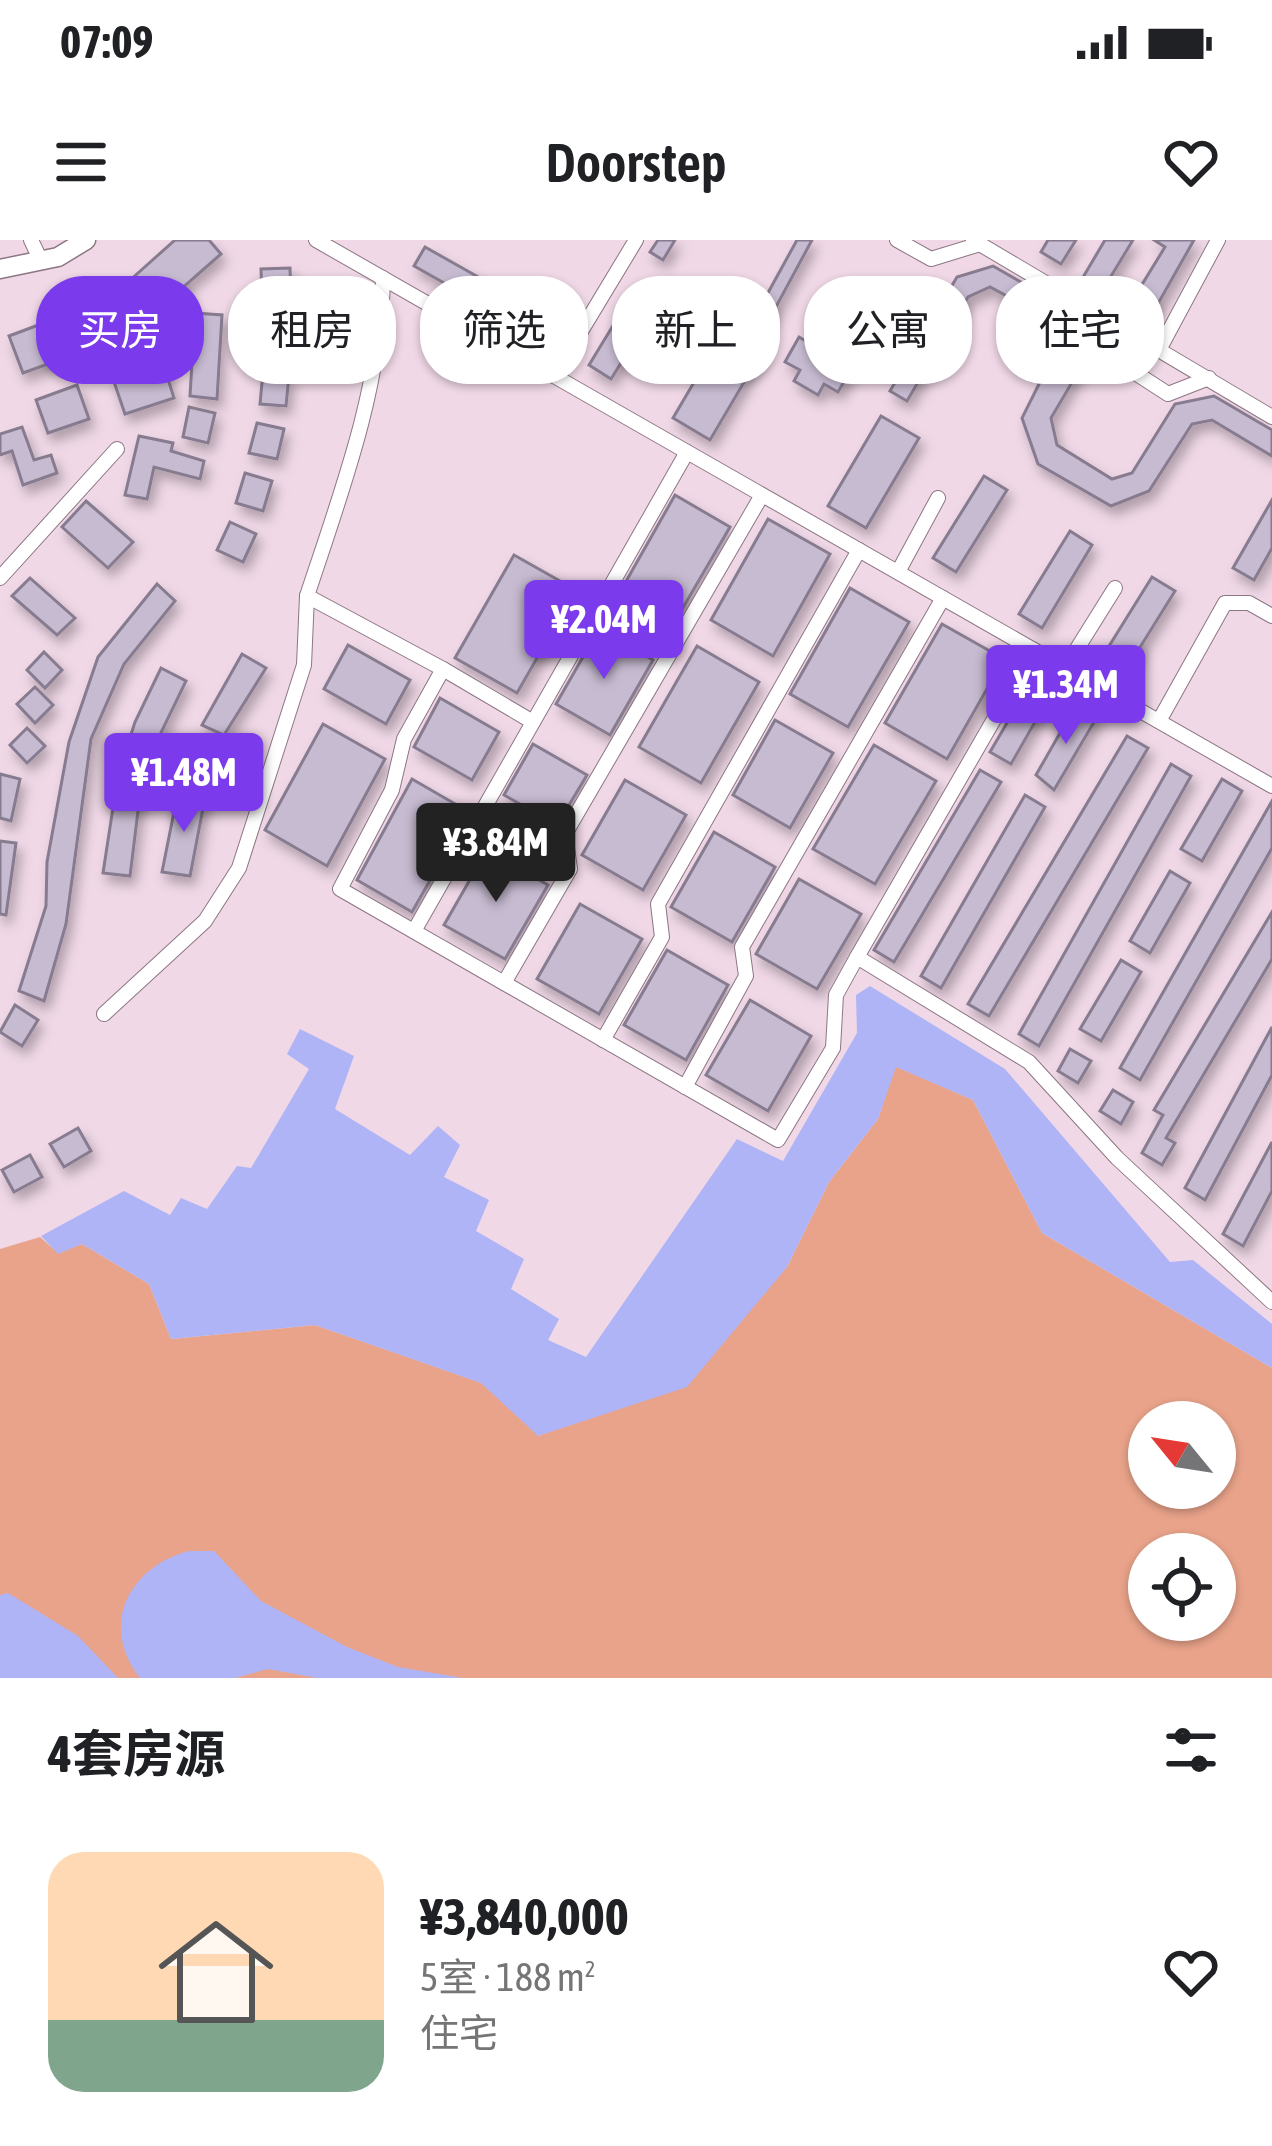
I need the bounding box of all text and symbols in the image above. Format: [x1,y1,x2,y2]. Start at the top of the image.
text: 07:09 [60,16,154,68]
icon: menu [48,129,114,195]
icon: heart [1158,129,1224,195]
text: Doorstep [545,132,727,193]
chip: 买房 [36,276,204,384]
chip: 租房 [228,276,396,384]
chip: 筛选 [420,276,588,384]
chip: 新上 [612,276,780,384]
chip: 公寓 [804,276,972,384]
chip: 住宅 [996,276,1164,384]
pin: ¥2.04M [506,580,702,682]
text: ¥2.04M [551,597,657,641]
pin: ¥1.34M [968,645,1164,747]
text: ¥1.34M [1013,662,1119,706]
pin: ¥1.48M [86,733,282,835]
text: ¥1.48M [131,750,237,794]
pin: ¥3.84M [398,803,594,905]
text: ¥3.84M [443,820,549,864]
north arrow [1128,1401,1236,1509]
map controls [1128,1401,1236,1641]
button: locate [1128,1533,1236,1641]
icon: filters [1158,1717,1224,1783]
text: 4套房源 [48,1724,225,1783]
text: ¥3,840,000 [420,1887,629,1946]
icon: home [144,1900,288,2044]
icon: heart [1158,1939,1224,2005]
text: 5室 · 188 m² [420,1955,596,1999]
text: 住宅 [420,2011,498,2055]

